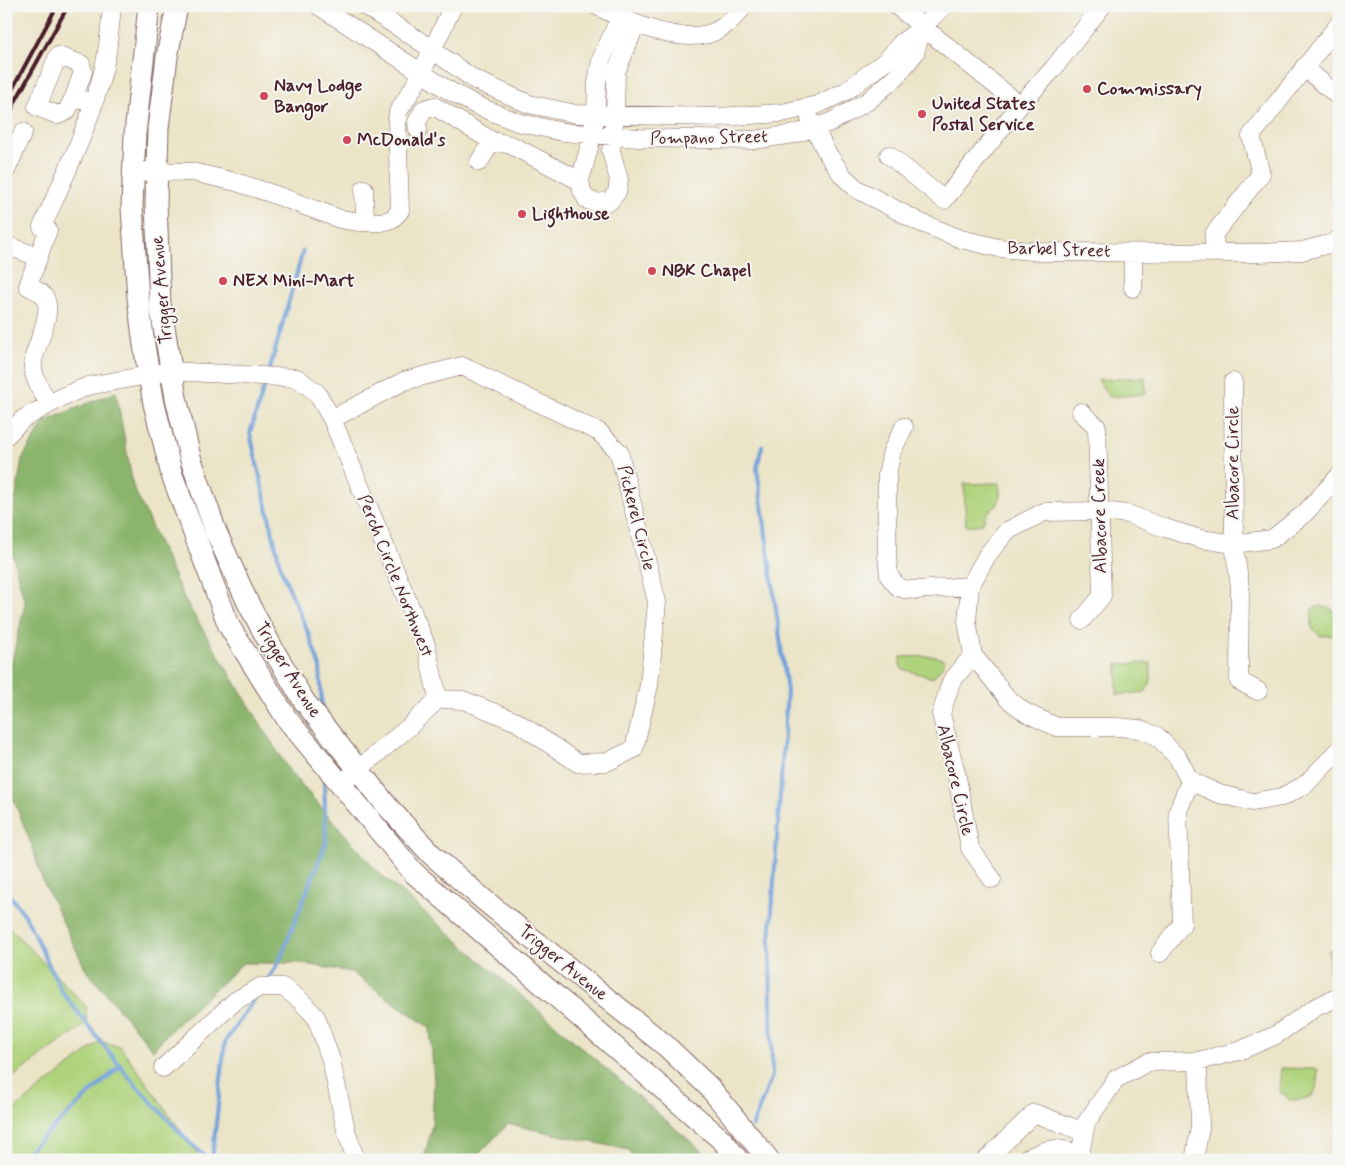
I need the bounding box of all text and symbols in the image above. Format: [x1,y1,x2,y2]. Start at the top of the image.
place label: Navy Lodge Bangor [274,74,362,121]
place label: Commissary [1097,77,1202,101]
marker: Commissary [1081,83,1093,95]
marker: Navy Lodge Bangor [258,90,270,102]
place label: United States Postal Service [932,92,1036,137]
marker: United States Postal Service [916,108,928,120]
street label: Pompano Street [650,125,768,151]
place label: McDonald's [357,128,445,152]
marker: McDonald's [341,134,353,146]
place label: Lighthouse [532,202,610,228]
marker: Lighthouse [516,208,528,220]
street label: Trigger Avenue [145,235,180,345]
street label: Barbel Street [1007,236,1111,264]
place label: NBK Chapel [662,259,751,283]
marker: NBK Chapel [646,265,658,277]
place label: NEX Mini-Mart [233,269,355,293]
marker: NEX Mini-Mart [217,275,229,287]
street label: Albacore Circle [1221,406,1245,520]
street label: Albacore Creek [1087,458,1113,574]
street label: Pickerel Circle [611,463,661,573]
street label: Perch Circle Northwest [351,491,439,661]
street label: Trigger Avenue [248,617,327,723]
street label: Albacore Circle [931,722,979,838]
street label: Trigger Avenue [512,919,613,1007]

